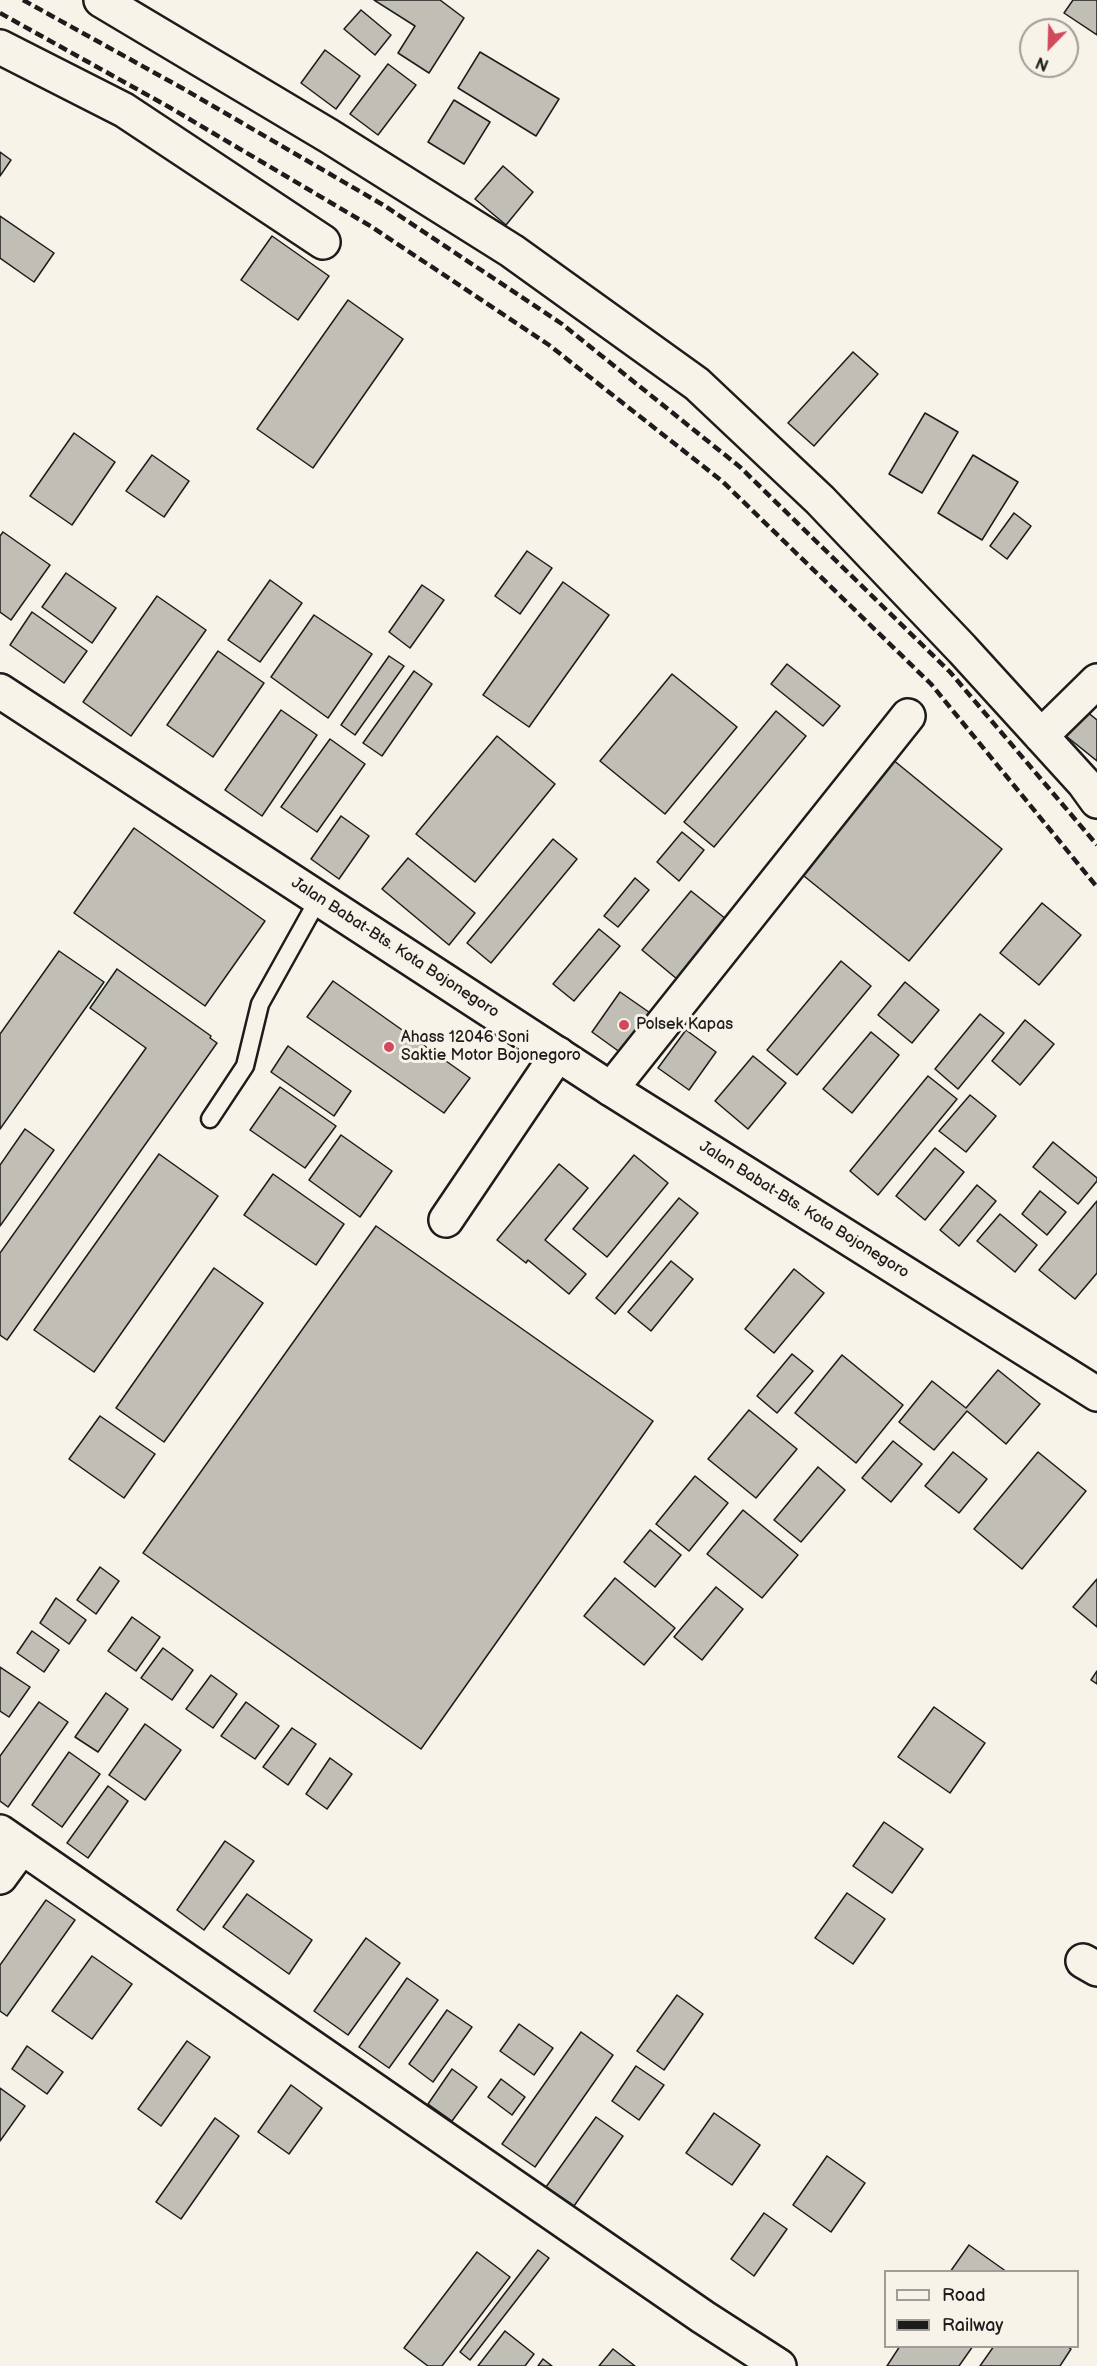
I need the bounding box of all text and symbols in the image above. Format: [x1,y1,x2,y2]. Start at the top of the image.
north arrow [1019,18,1079,78]
text: N [1033,52,1052,74]
street label: Jalan Babat-Bts. Kota Bojonegoro [288,874,502,1022]
place label: Polsek Kapas [636,1015,733,1035]
marker: Polsek Kapas [617,1018,631,1032]
place label: Ahass 12046 Soni Saktie Motor Bojonegoro [401,1028,581,1066]
marker: Ahass 12046 Soni Saktie Motor Bojonegoro [382,1040,396,1054]
street label: Jalan Babat-Bts. Kota Bojonegoro [696,1137,912,1283]
legend [884,2270,1079,2348]
text: Road [942,2285,986,2306]
text: Railway [942,2315,1004,2336]

